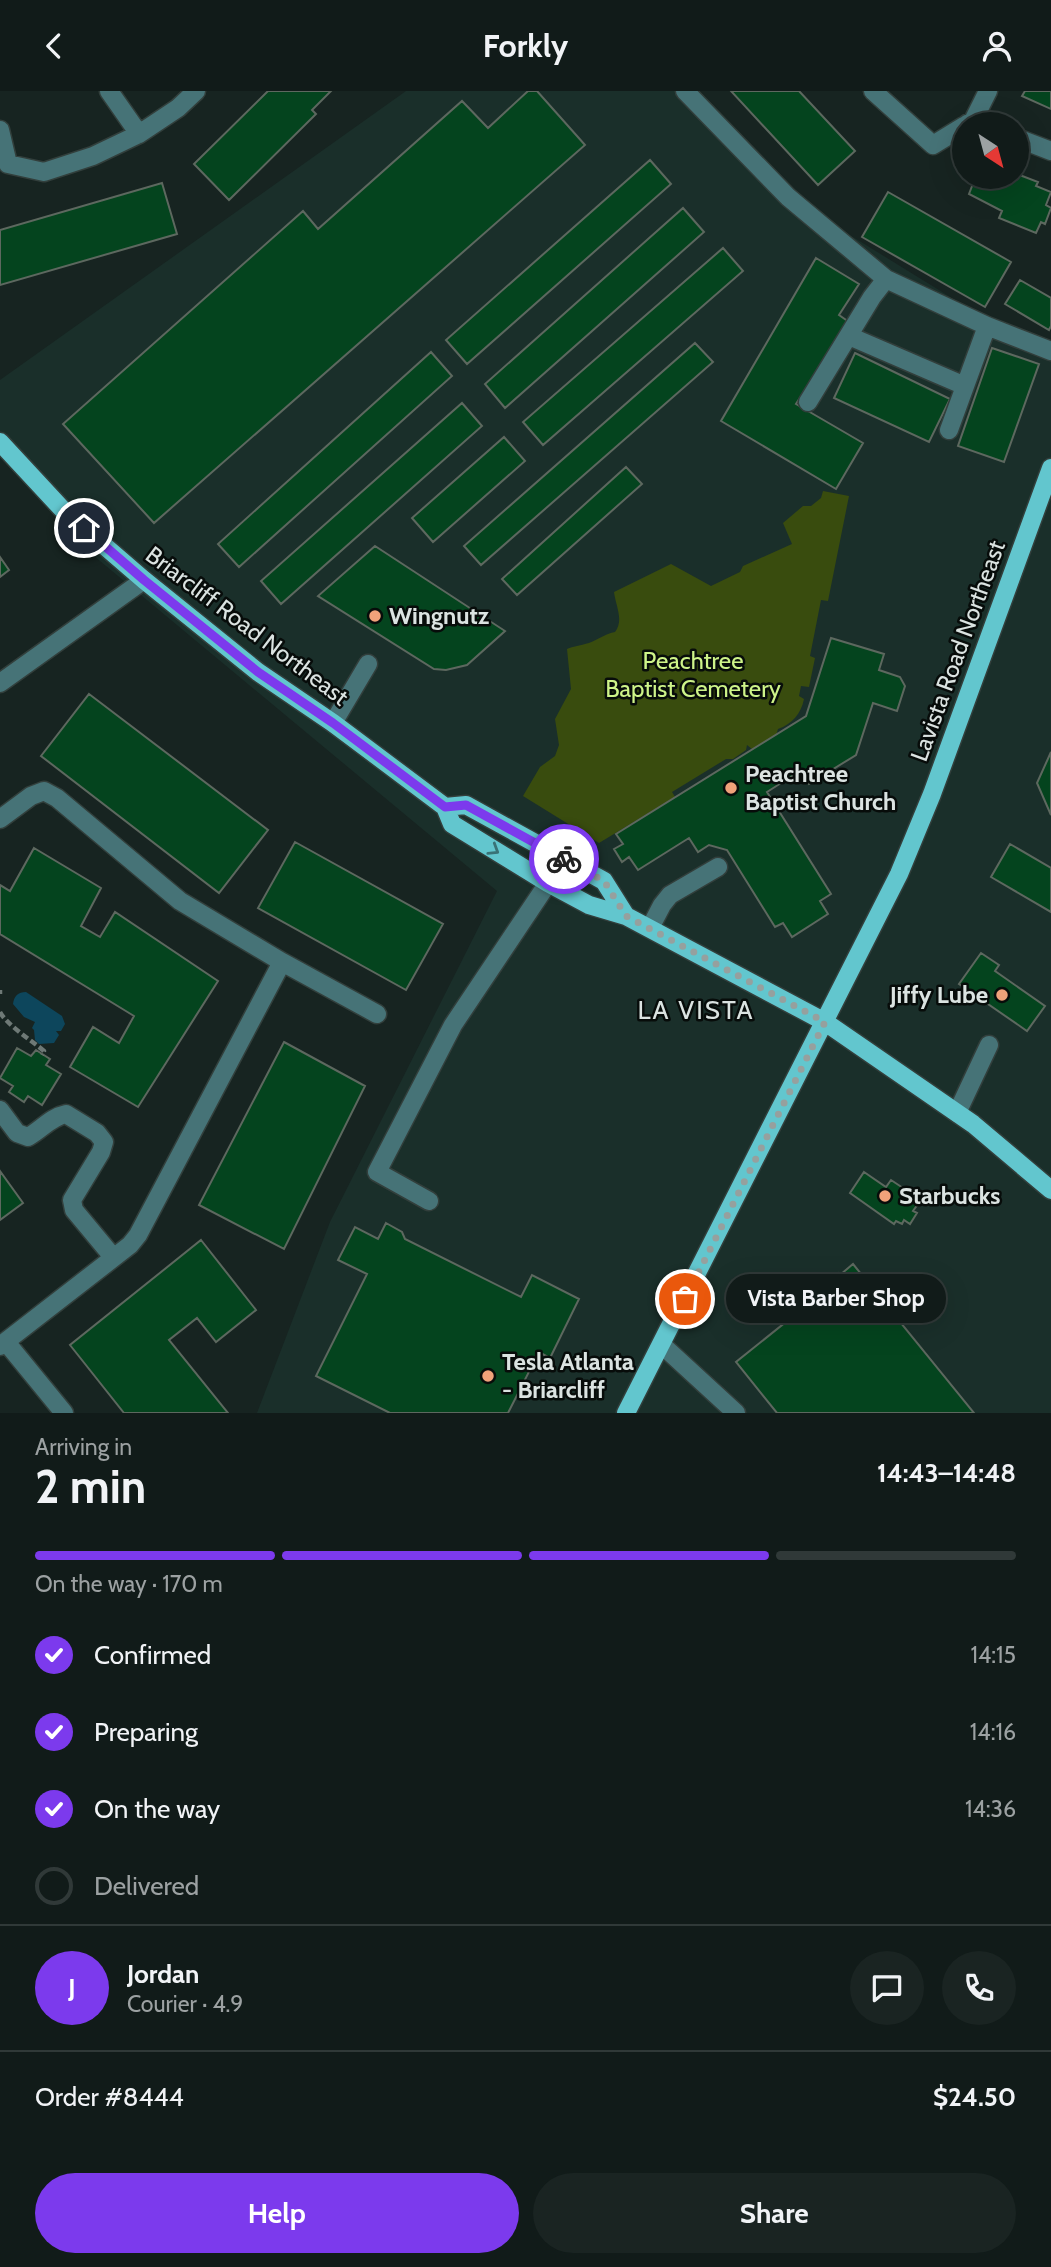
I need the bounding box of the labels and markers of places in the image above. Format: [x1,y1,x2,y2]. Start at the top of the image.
pin [54,498,114,558]
place label: Wingnutz [389,601,489,630]
marker: Wingnutz [367,608,383,624]
place label: Peachtree Baptist Church [745,759,896,816]
marker: Peachtree Baptist Church [723,780,739,796]
place label: Jiffy Lube [889,980,988,1009]
marker: Jiffy Lube [994,987,1010,1003]
place label: Starbucks [899,1181,1000,1210]
marker: Starbucks [877,1188,893,1204]
pin [655,1269,715,1329]
callout: Vista Barber Shop [727,1275,948,1323]
place label: Tesla Atlanta - Briarcliff [502,1347,634,1404]
marker: Tesla Atlanta - Briarcliff [480,1368,496,1384]

